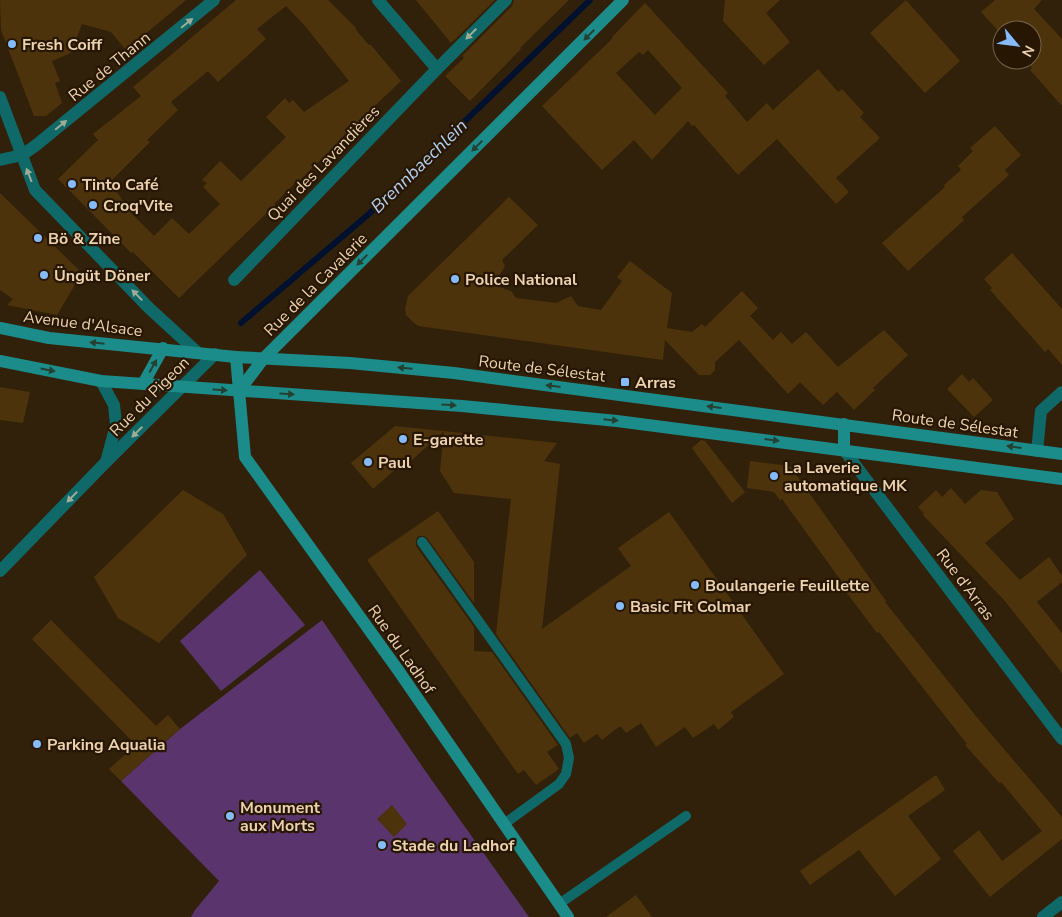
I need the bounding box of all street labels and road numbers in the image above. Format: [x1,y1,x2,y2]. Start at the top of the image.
street label: Rue de Thann [64,27,155,107]
street label: Quai des Lavandières [263,101,385,226]
street label: Rue de la Cavalerie [259,228,372,341]
street label: Avenue d'Alsace [22,306,144,342]
street label: Route de Sélestat [477,350,607,388]
street label: Rue du Pigeon [105,352,194,441]
street label: Route de Sélestat [890,404,1020,444]
street label: Rue d'Arras [931,544,999,625]
street label: Rue du Ladhof [362,600,441,699]

